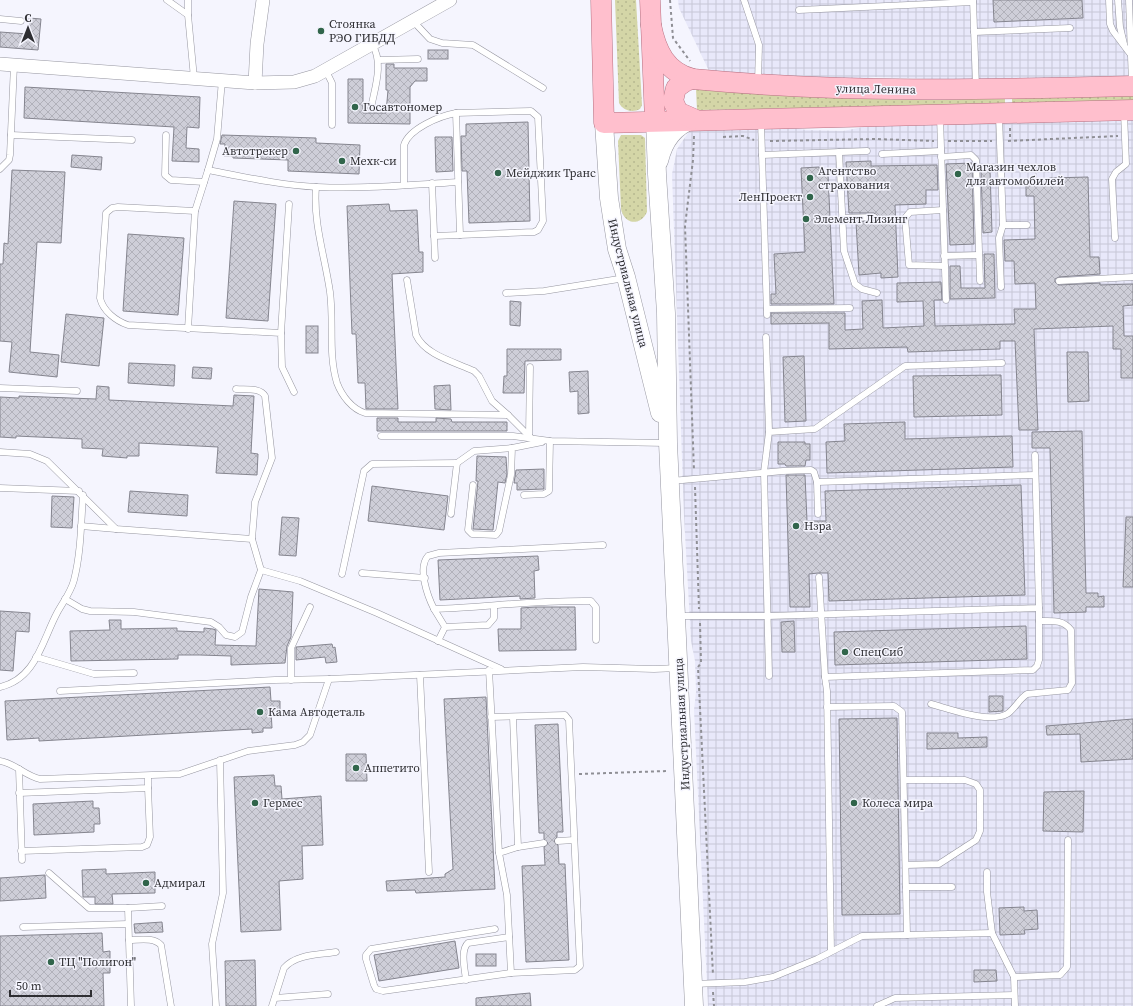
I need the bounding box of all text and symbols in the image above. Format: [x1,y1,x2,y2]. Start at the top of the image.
north arrow [8,8,48,48]
text: С [25,11,32,26]
place label: Стоянка РЭО ГИБДД [329,16,395,46]
marker: Стоянка РЭО ГИБДД [316,26,326,36]
street label: улица Ленина [836,80,917,98]
place label: Госавтономер [363,99,442,115]
marker: Госавтономер [350,102,360,112]
place label: Автотрекер [222,143,288,159]
marker: Автотрекер [291,146,301,156]
place label: Мехк-си [350,153,397,169]
marker: Мехк-си [337,156,347,166]
place label: Магазин чехлов для автомобилей [966,159,1064,189]
place label: Агентство страхования [818,163,890,193]
place label: Мейджик Транс [506,165,596,181]
marker: Мейджик Транс [493,168,503,178]
marker: Магазин чехлов для автомобилей [953,169,963,179]
marker: Агентство страхования [805,173,815,183]
place label: ЛенПроект [739,189,803,205]
marker: ЛенПроект [805,192,815,202]
place label: Элемент Лизинг [814,211,908,227]
marker: Элемент Лизинг [801,214,811,224]
street label: Индустриальная улица [604,217,652,350]
place label: Нзра [804,518,832,534]
marker: Нзра [791,521,801,531]
place label: СпецСиб [853,644,903,660]
marker: СпецСиб [840,647,850,657]
street label: Индустриальная улица [670,657,693,791]
place label: Кама Автодеталь [268,704,365,720]
marker: Кама Автодеталь [255,707,265,717]
place label: Аппетито [364,760,420,776]
marker: Аппетито [351,763,361,773]
place label: Гермес [263,795,303,811]
place label: Колеса мира [862,795,934,811]
marker: Гермес [250,798,260,808]
marker: Колеса мира [849,798,859,808]
place label: Адмирал [154,875,205,891]
marker: Адмирал [141,878,151,888]
place label: ТЦ "Полигон" [59,954,136,970]
marker: ТЦ "Полигон" [46,957,56,967]
scale bar [10,972,91,998]
text: 50 m [16,978,42,994]

